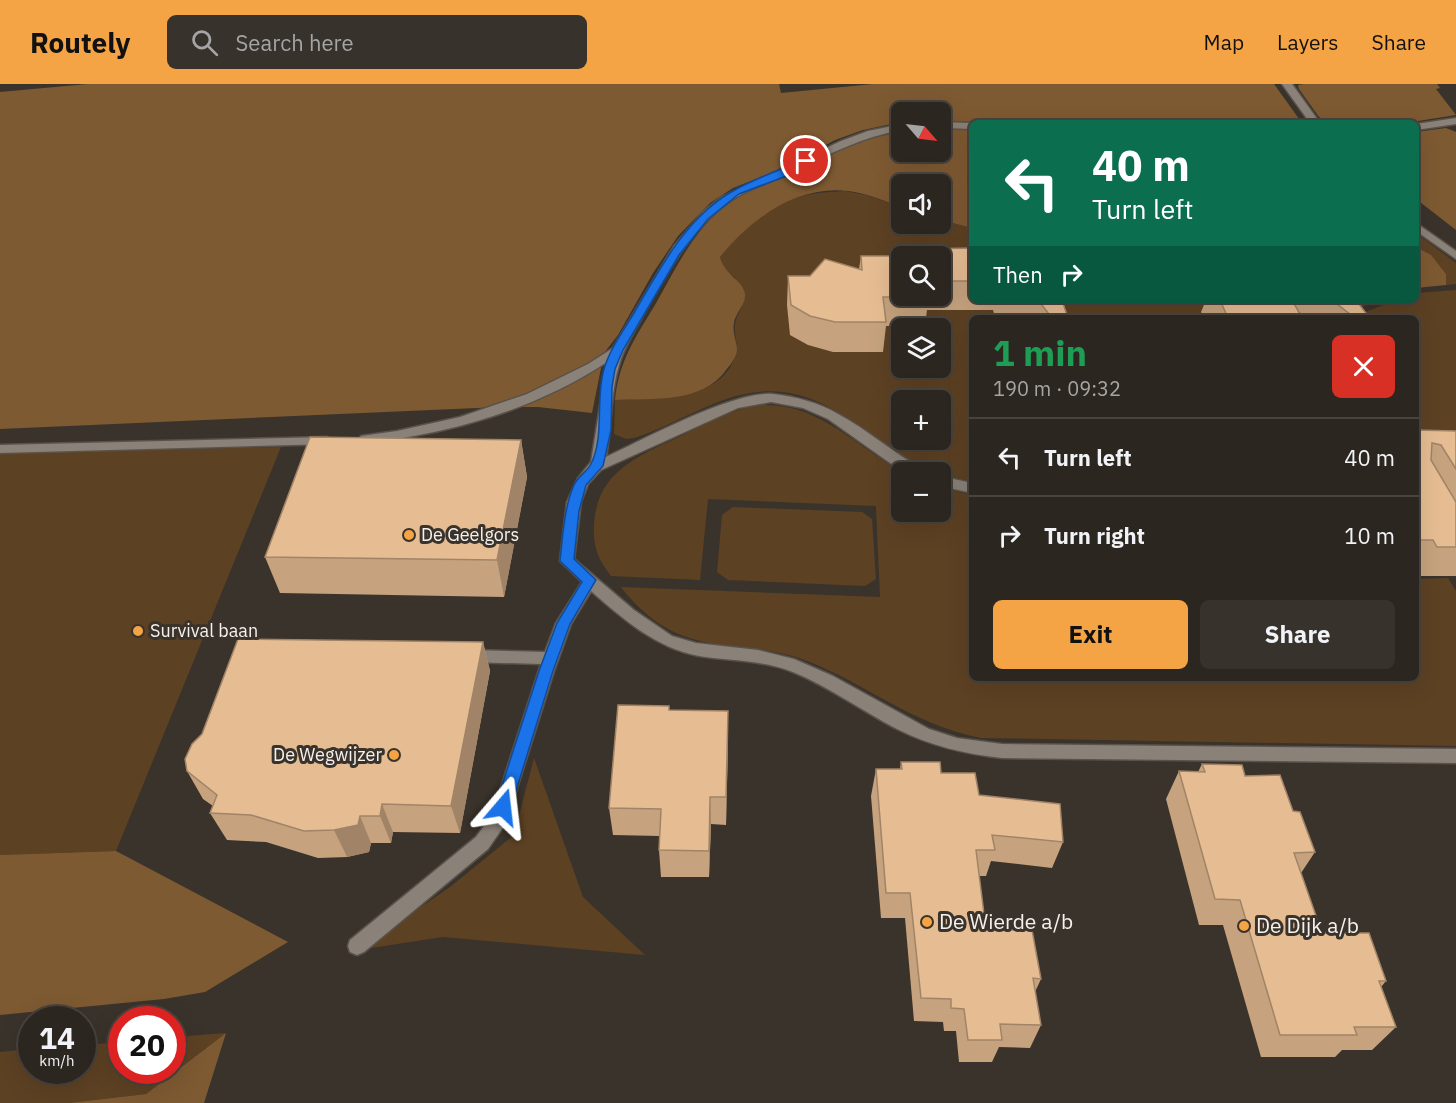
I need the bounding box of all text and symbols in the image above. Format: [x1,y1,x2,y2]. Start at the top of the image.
search box [167,15,587,69]
text: Routely [30,24,131,61]
icon: search [188,26,221,59]
text: Search here [236,28,354,57]
text: Map [1204,28,1244,56]
text: Layers [1277,28,1339,56]
text: Share [1372,28,1426,56]
north arrow [891,102,951,162]
map controls [891,102,951,522]
pin [780,135,831,186]
text: 40 m [1092,138,1190,193]
icon: arrive [789,144,822,177]
icon: left [993,144,1071,222]
button: sound [891,174,951,234]
text: Turn left [1092,191,1193,226]
button: search [891,246,951,306]
icon: right [1055,258,1088,291]
text: Then [993,260,1043,289]
button: layers [891,318,951,378]
text: 1 min [993,329,1087,376]
button: close [1332,335,1395,398]
text: 190 m · 09:32 [993,375,1121,402]
button: + [891,390,951,450]
icon: left [993,441,1026,474]
text: Turn left [1044,443,1132,472]
text: 40 m [1344,443,1395,472]
button: − [891,462,951,522]
icon: right [993,519,1026,552]
text: Turn right [1044,521,1145,550]
text: 10 m [1344,521,1395,550]
place label: De Geelgors [421,523,519,546]
marker: De Geelgors [402,528,416,542]
button: Exit [993,600,1188,669]
button: Share [1200,600,1395,669]
place label: Survival baan [150,619,258,642]
marker: Survival baan [131,624,145,638]
place label: De Wegwijzer [273,743,382,766]
marker: De Wegwijzer [387,748,401,762]
position arrow [471,775,535,839]
place label: De Wierde a/b [939,907,1073,935]
place label: De Dijk a/b [1256,911,1359,939]
marker: De Wierde a/b [920,915,934,929]
marker: De Dijk a/b [1237,919,1251,933]
speed limit sign: 20 [108,1006,186,1084]
text: 14 [39,1018,75,1057]
text: km/h [39,1051,75,1070]

